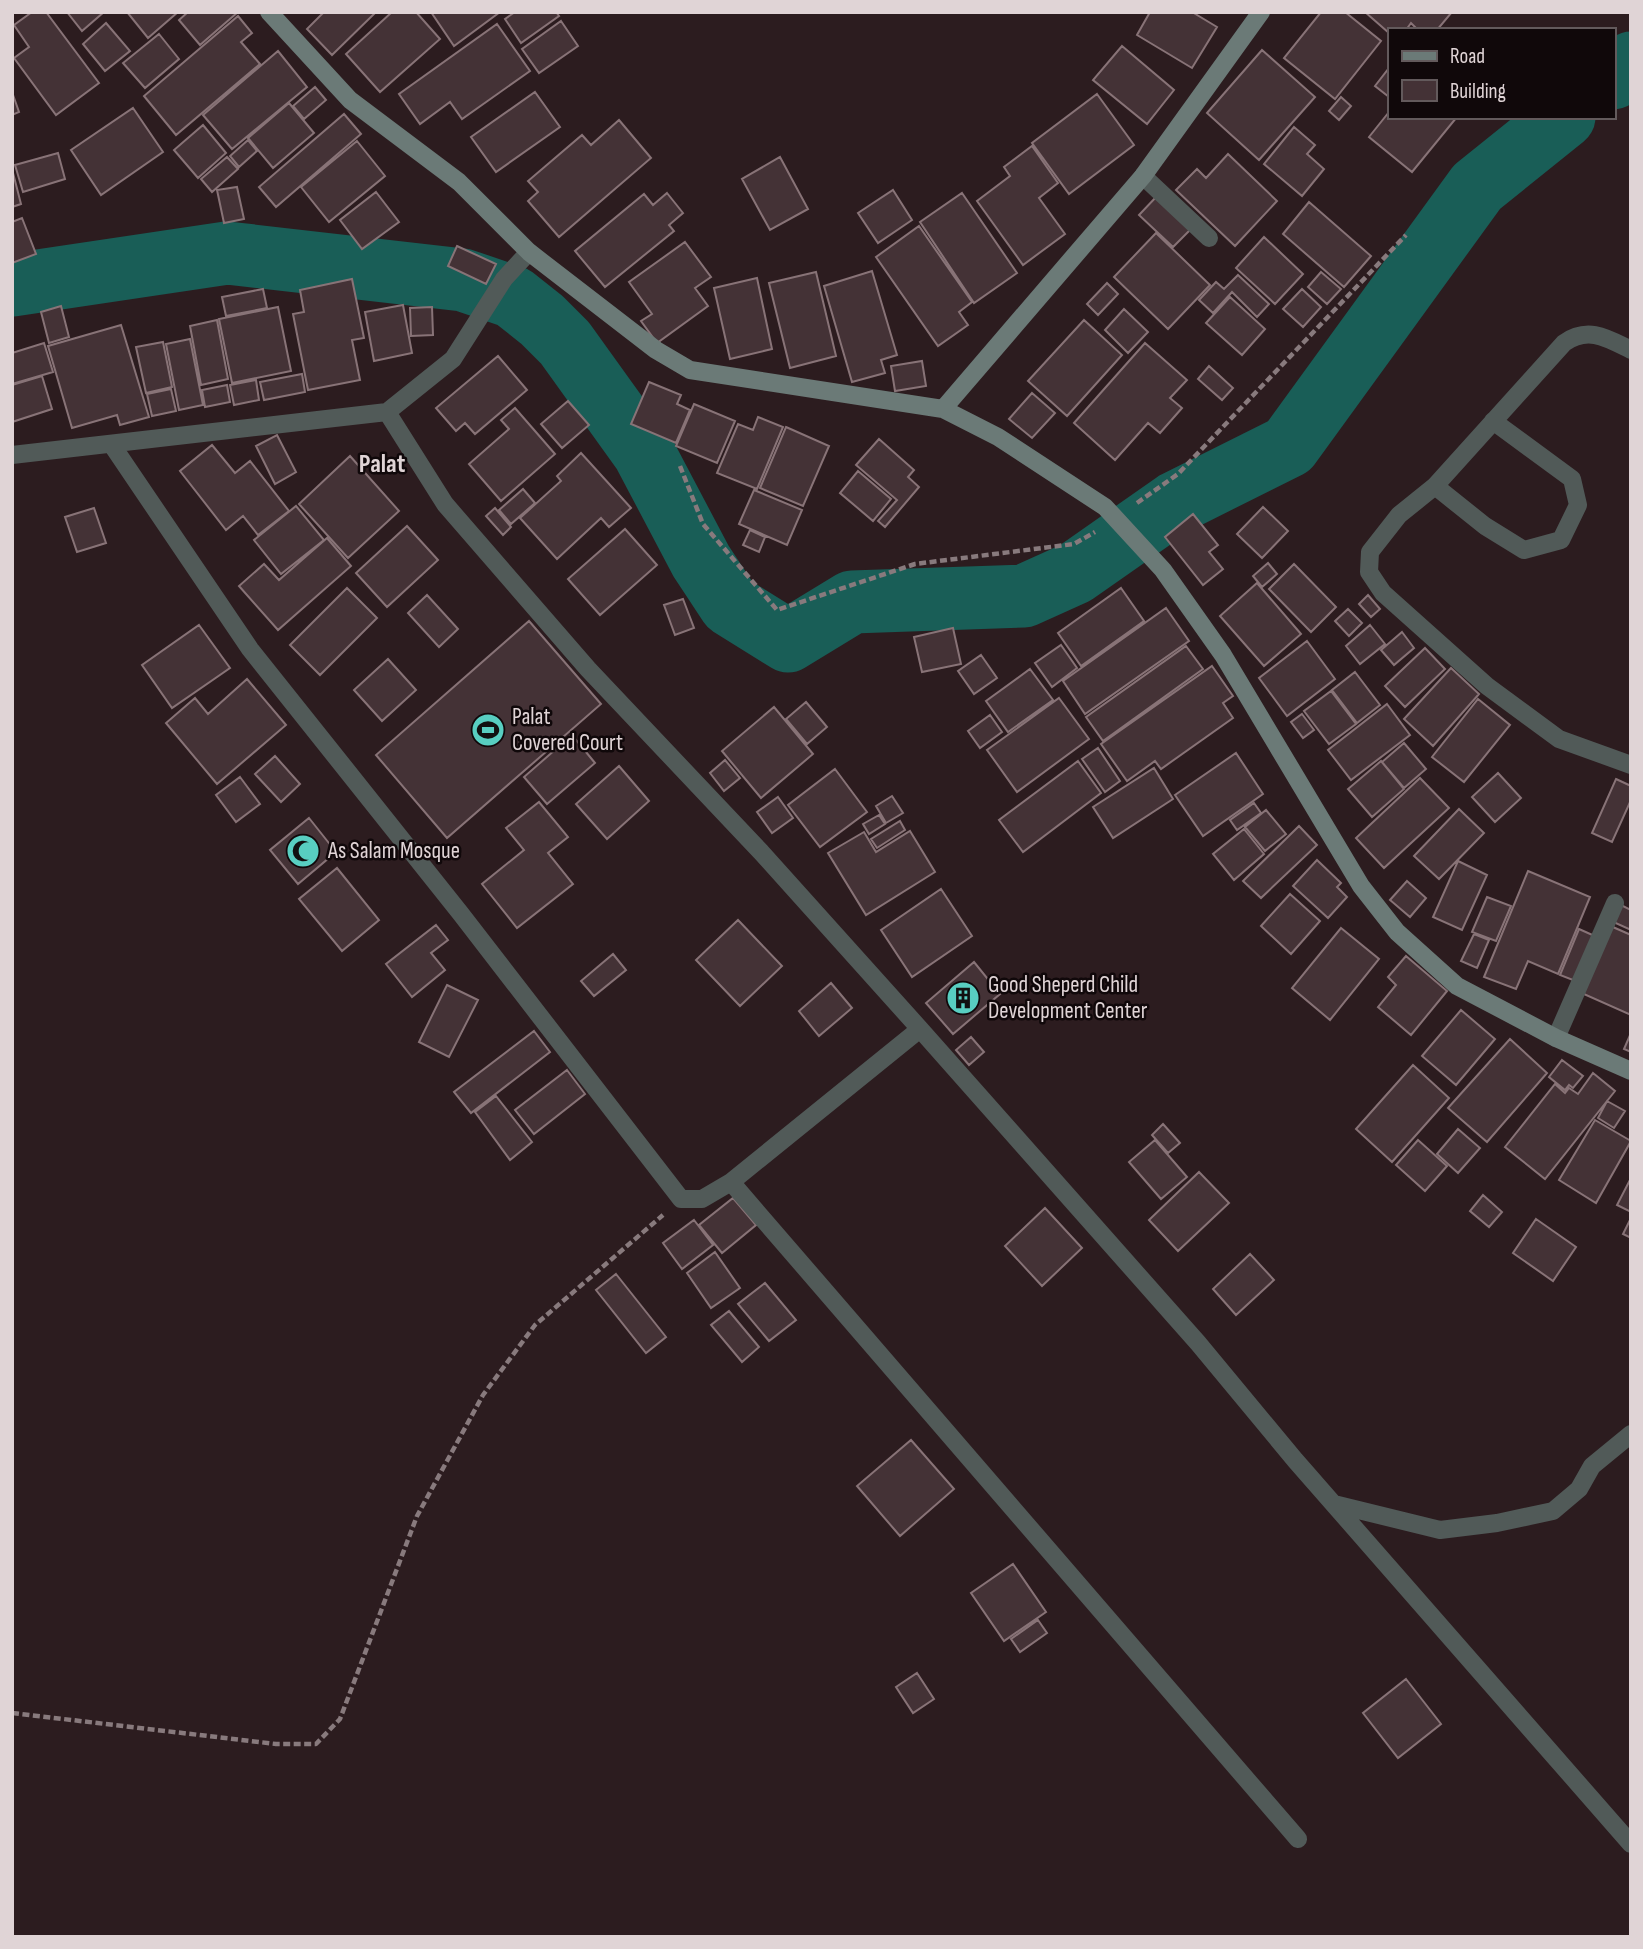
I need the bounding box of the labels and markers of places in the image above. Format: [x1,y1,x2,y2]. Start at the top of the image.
place label: Palat Covered Court [512,703,623,757]
sports icon: Palat Covered Court [469,711,507,749]
mosque icon: As Salam Mosque [284,832,322,870]
place label: As Salam Mosque [327,837,460,865]
place label: Good Sheperd Child Development Center [988,971,1148,1025]
building icon: Good Sheperd Child Development Center [944,979,982,1017]

